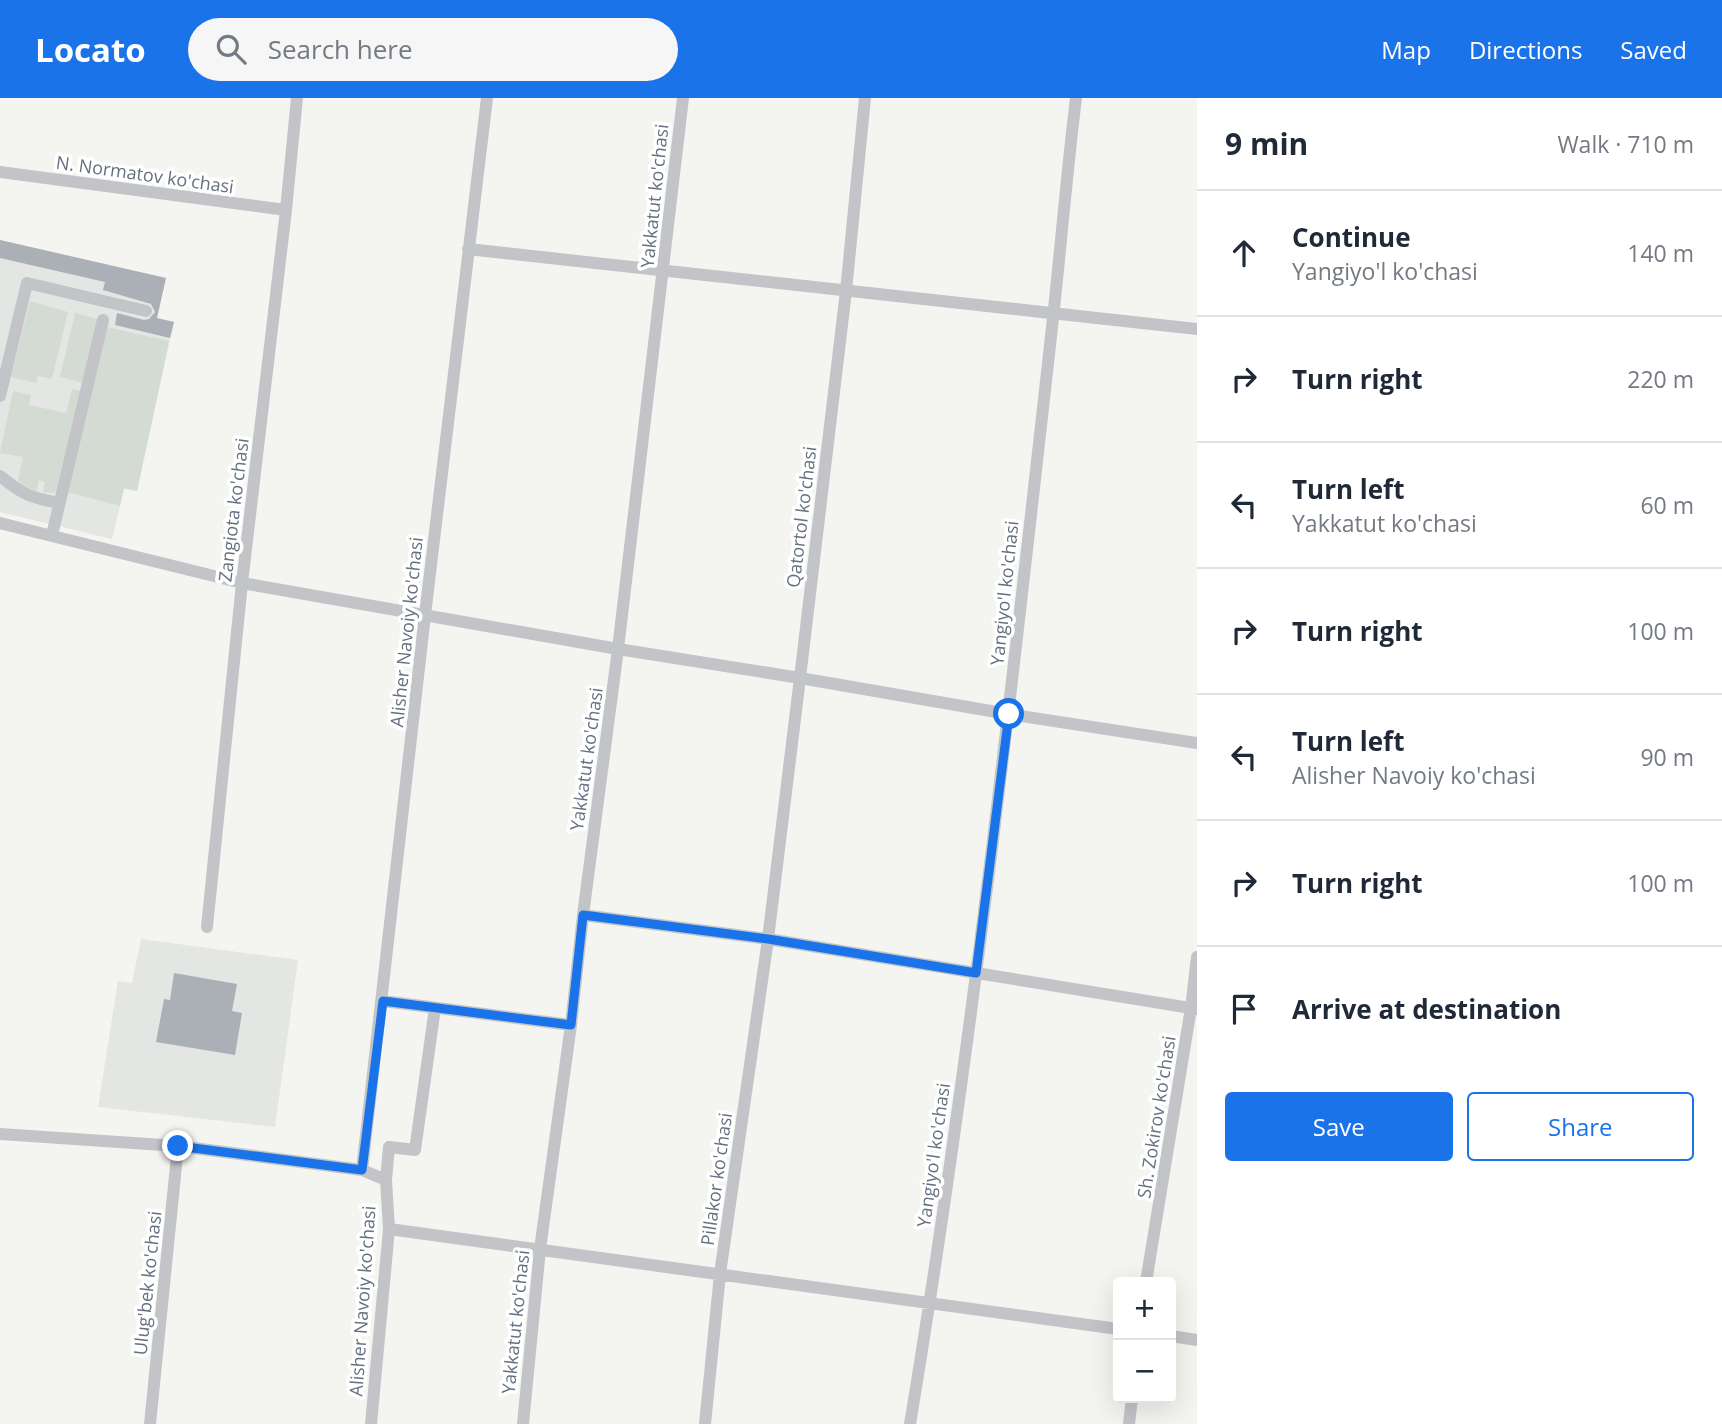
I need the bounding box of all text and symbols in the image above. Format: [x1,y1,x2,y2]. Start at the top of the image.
search box [188,18,678,81]
text: Locato [35,27,146,72]
icon: search [212,30,250,68]
text: Search here [268,31,413,67]
text: Map [1381,33,1431,66]
text: Directions [1469,33,1582,66]
text: Saved [1620,33,1687,66]
street label: Yakkatut ko'chasi [635,123,673,269]
text: 9 min [1225,123,1308,164]
text: Walk · 710 m [1557,128,1694,160]
street label: N. Normatov ko'chasi [55,150,235,198]
text: Continue [1292,219,1411,255]
icon: ahead [1225,234,1263,272]
text: 140 m [1627,237,1694,269]
text: Yangiyo'l ko'chasi [1292,255,1478,287]
icon: right [1225,360,1263,398]
text: Turn right [1292,361,1423,397]
text: 220 m [1627,363,1694,395]
street label: Zangiota ko'chasi [212,437,254,583]
street label: Qatortol ko'chasi [780,445,822,589]
text: Turn left [1292,471,1404,507]
icon: left [1225,486,1263,524]
text: 60 m [1640,489,1694,521]
text: Yakkatut ko'chasi [1292,507,1477,539]
street label: Yangiyo'l ko'chasi [984,519,1024,667]
street label: Alisher Navoiy ko'chasi [384,536,428,728]
icon: right [1225,612,1263,650]
text: Turn right [1292,613,1423,649]
text: 100 m [1627,615,1694,647]
street label: Yakkatut ko'chasi [564,686,608,832]
route start [993,698,1024,729]
text: Turn left [1292,723,1404,759]
icon: left [1225,738,1263,776]
text: 90 m [1640,741,1694,773]
text: Alisher Navoiy ko'chasi [1292,759,1536,791]
icon: right [1225,864,1263,902]
text: Turn right [1292,865,1423,901]
text: 100 m [1627,867,1694,899]
icon: arrive [1225,990,1263,1028]
text: Arrive at destination [1292,991,1561,1027]
street label: Sh. Zokirov ko'chasi [1131,1034,1181,1200]
street label: Yangiyo'l ko'chasi [911,1081,955,1229]
button: Save [1225,1092,1453,1161]
button: Share [1467,1092,1694,1161]
street label: Pillakor ko'chasi [695,1111,737,1247]
route end [162,1130,193,1161]
street label: Alisher Navoiy ko'chasi [343,1205,381,1397]
street label: Ulug'bek ko'chasi [128,1210,166,1356]
street label: Yakkatut ko'chasi [496,1249,534,1395]
map controls [1113,1277,1176,1403]
button: + [1113,1277,1176,1340]
button: − [1113,1340,1176,1403]

